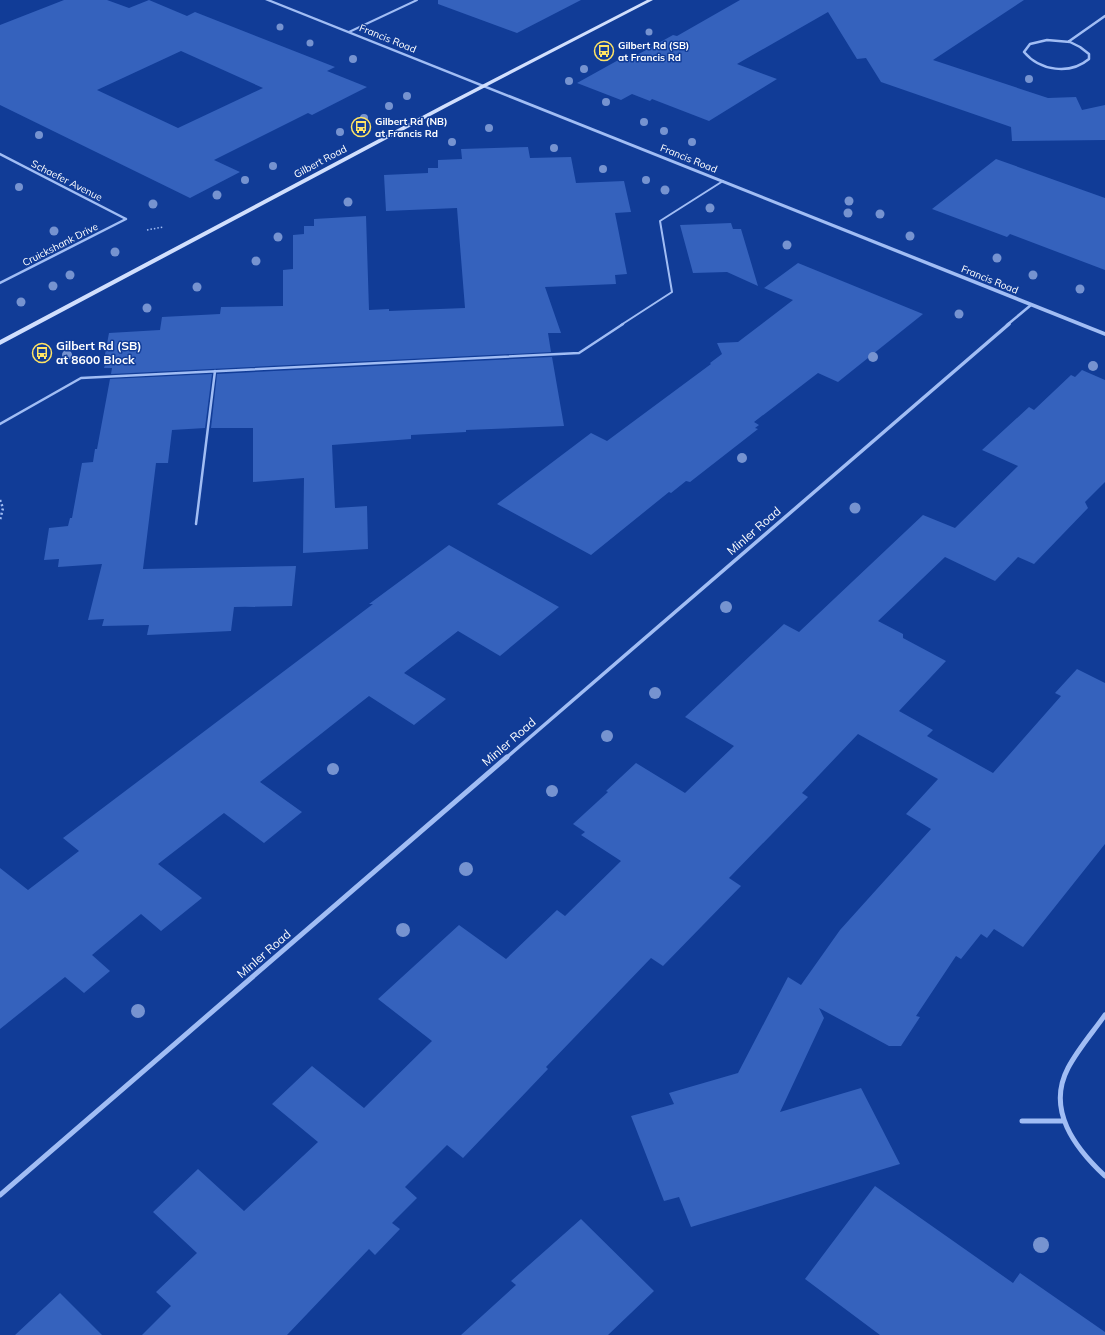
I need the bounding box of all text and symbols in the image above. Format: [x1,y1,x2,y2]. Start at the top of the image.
street label: Francis Road [357,21,418,56]
place label: Gilbert Rd (SB) at Francis Rd [618,39,689,64]
bus stop icon: Gilbert Rd (SB) at Francis Rd [593,40,615,62]
place label: Gilbert Rd (NB) at Francis Rd [375,115,447,140]
bus stop icon: Gilbert Rd (NB) at Francis Rd [350,116,372,138]
street label: Francis Road [658,141,719,176]
street label: Gilbert Road [292,142,349,181]
street label: Schaefer Avenue [29,157,105,204]
street label: Cruickshank Drive [20,220,100,269]
street label: Francis Road [959,262,1020,297]
place label: Gilbert Rd (SB) at 8600 Block [56,338,142,367]
bus stop icon: Gilbert Rd (SB) at 8600 Block [31,342,53,364]
street label: Minler Road [724,503,784,558]
street label: Minler Road [479,714,539,769]
street label: Minler Road [234,926,294,981]

